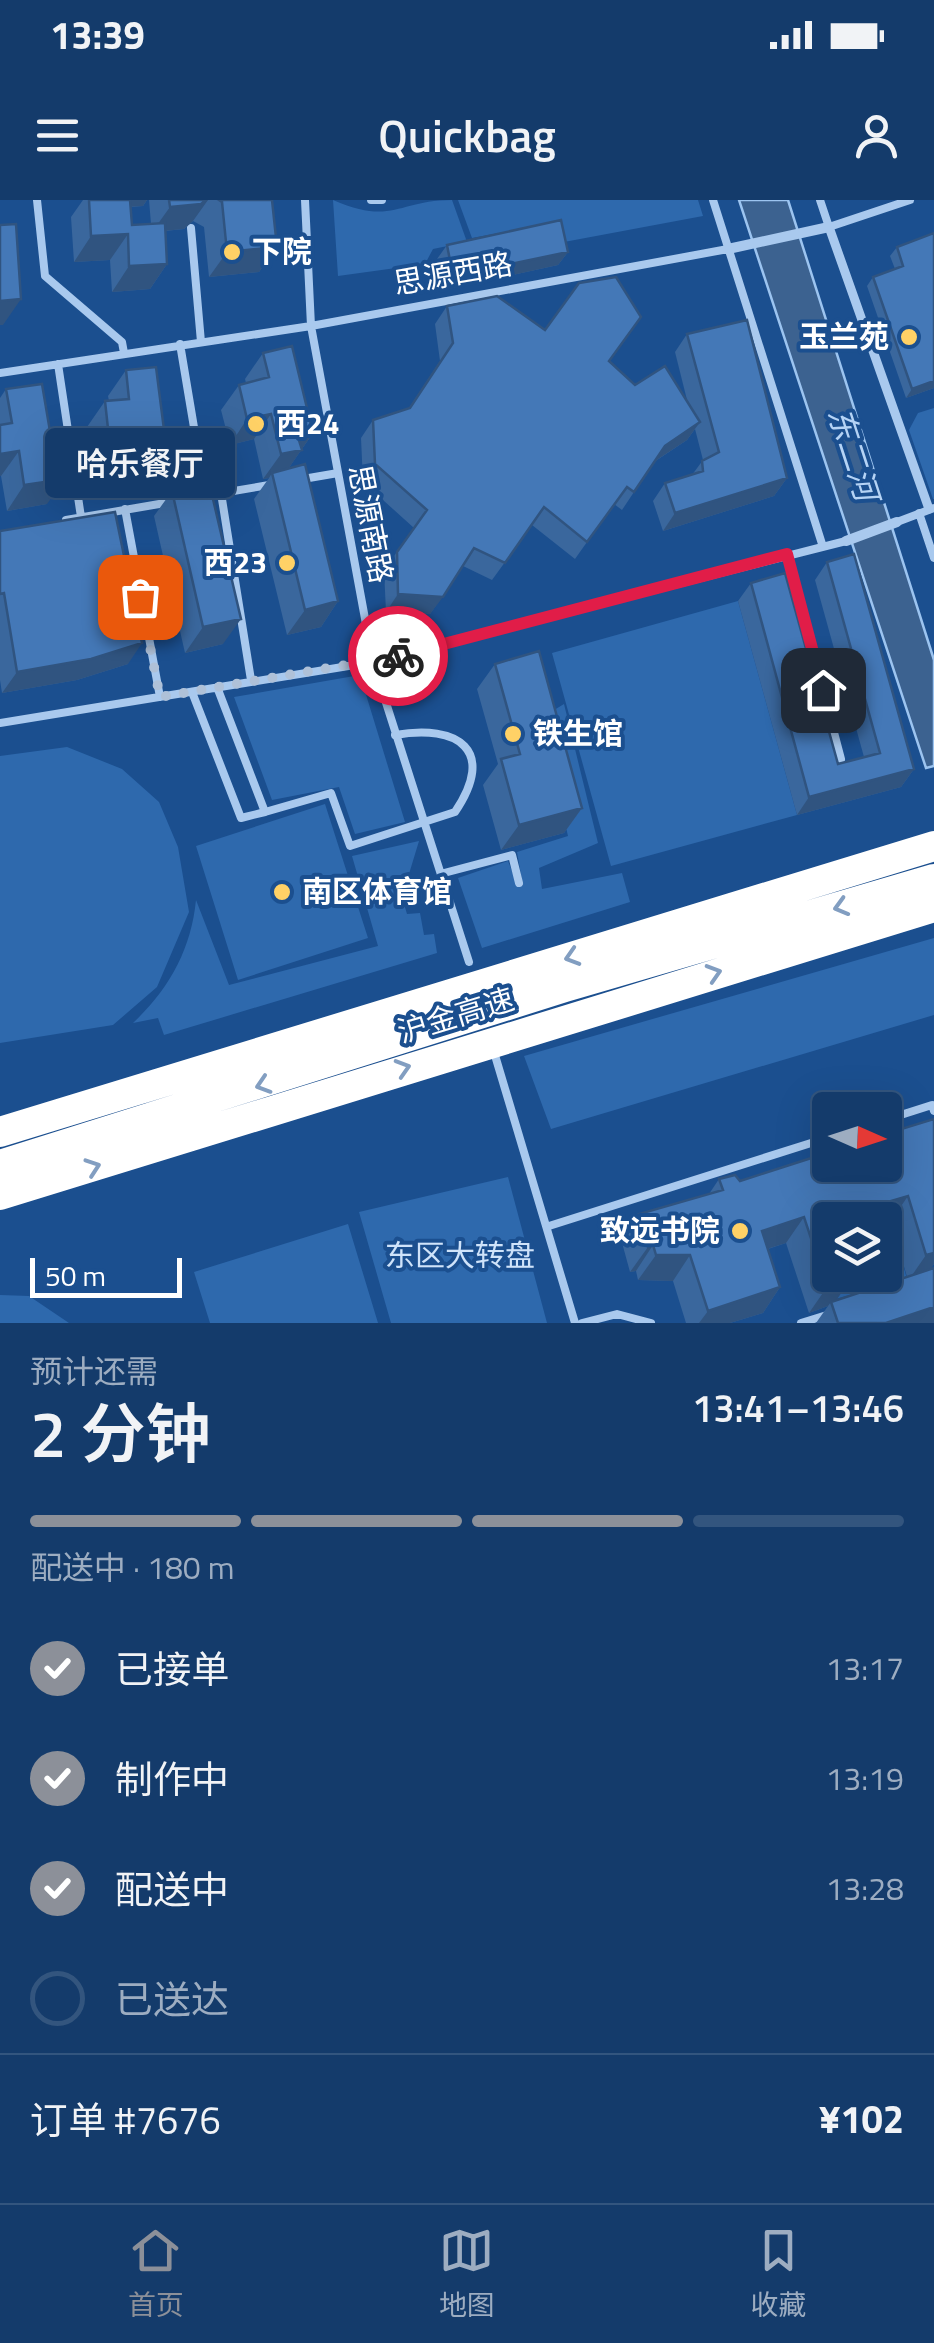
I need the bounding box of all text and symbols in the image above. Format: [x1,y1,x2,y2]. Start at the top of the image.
text: 13:39 [50,6,145,64]
text: Quickbag [378,101,556,169]
icon: menu [30,108,85,163]
icon: person [849,108,904,163]
place label: 下院 [252,228,312,274]
street label: 思源西路 [390,240,516,306]
marker: 下院 [221,241,243,263]
place label: 玉兰苑 [799,313,889,359]
marker: 玉兰苑 [898,326,920,348]
place label: 西24 [276,400,340,446]
water label: 东二河 [816,401,893,512]
marker: 西24 [245,413,267,435]
callout: 哈乐餐厅 [45,427,235,497]
text: 哈乐餐厅 [76,439,204,487]
street label: 思源南路 [337,461,405,587]
place label: 西23 [203,539,267,585]
marker: 西23 [276,552,298,574]
pin [98,555,183,640]
icon: bag [113,570,168,625]
courier [348,606,448,706]
icon: bike [371,629,426,684]
pin [781,648,866,733]
icon: home [796,663,851,718]
place label: 铁生馆 [533,710,623,756]
marker: 铁生馆 [502,723,524,745]
place label: 南区体育馆 [302,868,452,914]
marker: 南区体育馆 [271,881,293,903]
one-way arrow [833,895,850,916]
one-way arrow [564,945,581,966]
one-way arrow [704,964,721,985]
street label: 沪金高速 [392,976,520,1055]
one-way arrow [394,1060,411,1080]
one-way arrow [255,1073,272,1094]
north arrow [812,1092,902,1182]
map controls [812,1092,902,1292]
one-way arrow [84,1158,101,1179]
button: layers [812,1202,902,1292]
place label: 致远书院 [600,1207,720,1253]
marker: 致远书院 [729,1220,751,1242]
park label: 东区大转盘 [385,1232,535,1278]
scale bar [30,1253,182,1298]
text: 50 m [45,1254,106,1297]
text: 预计还需 [30,1347,158,1395]
text: 13:41–13:46 [692,1379,904,1437]
text: 2 分钟 [30,1383,211,1482]
text: 配送中 · 180 m [30,1543,235,1591]
text: 已接单 [115,1640,229,1698]
icon: check [30,1641,85,1696]
text: 13:17 [825,1644,904,1692]
text: 制作中 [115,1750,229,1808]
icon: check [30,1751,85,1806]
text: 13:19 [825,1754,904,1802]
text: 配送中 [115,1860,229,1918]
icon: check [30,1861,85,1916]
text: 13:28 [825,1864,904,1912]
text: 已送达 [115,1970,229,2028]
text: ¥102 [819,2090,904,2148]
text: 订单 #7676 [30,2091,221,2149]
tab: 首页 [128,2223,184,2326]
tab: 地图 [439,2223,495,2326]
tab: 收藏 [750,2223,806,2326]

